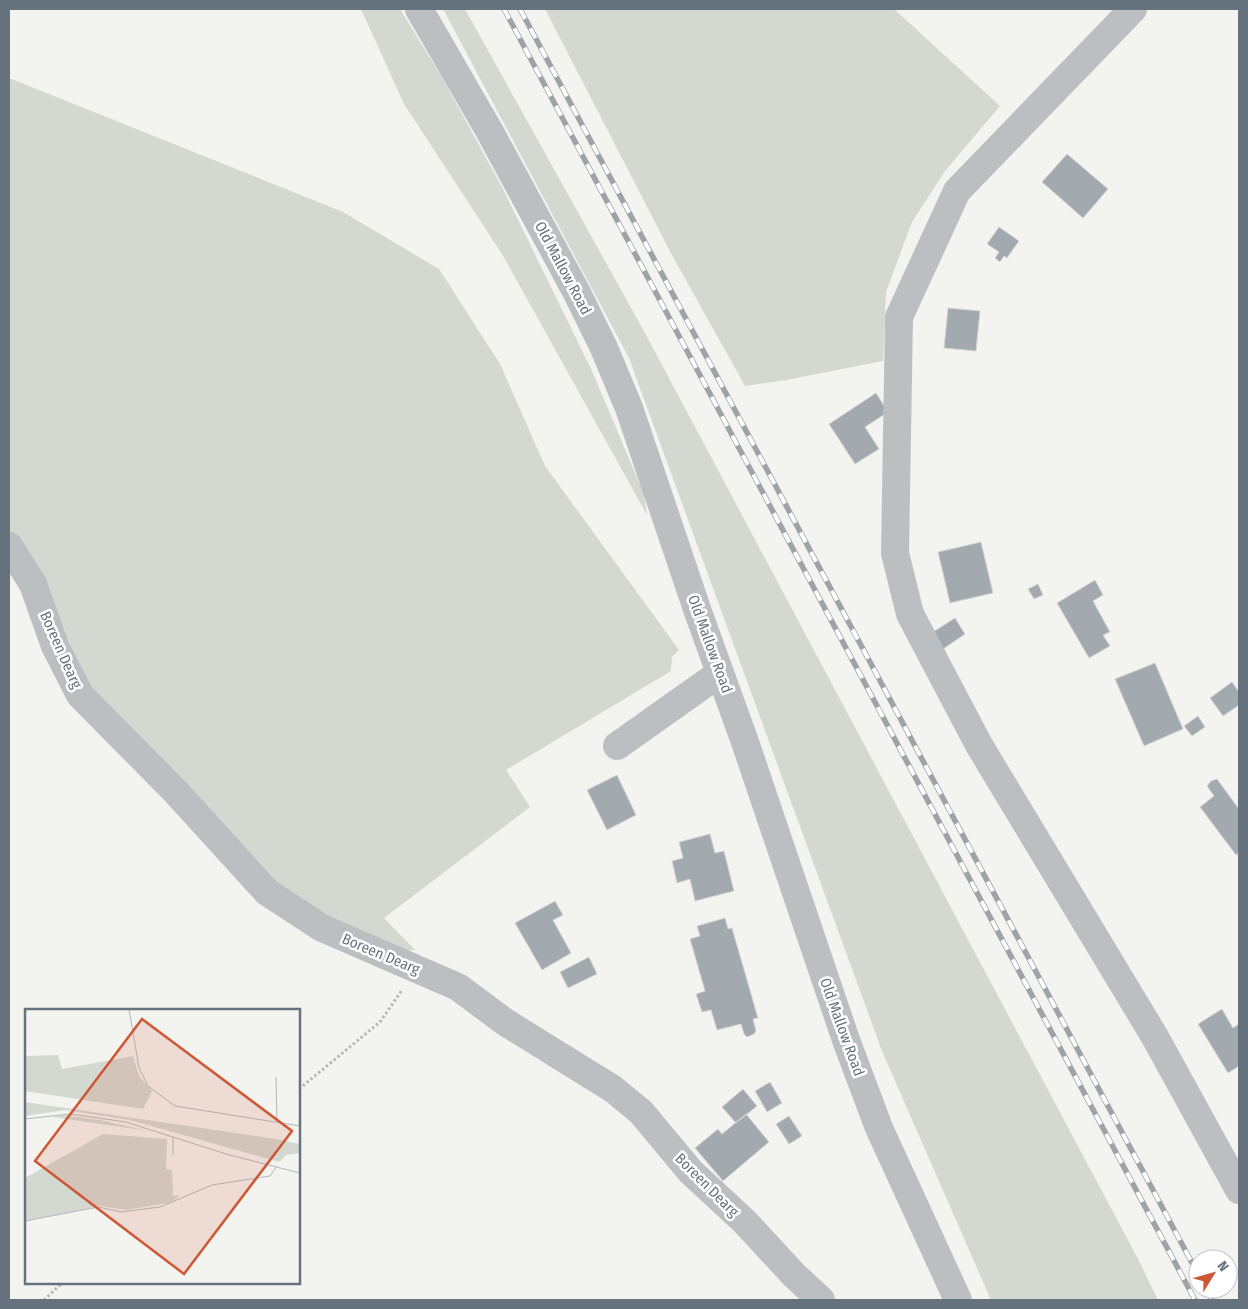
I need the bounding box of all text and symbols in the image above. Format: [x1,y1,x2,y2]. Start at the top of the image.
street label: Old Mallow Road [531,218,595,318]
street label: Old Mallow Road [684,593,736,695]
street label: Boreen Dearg [36,609,86,691]
street label: Boreen Dearg [339,930,423,978]
street label: Old Mallow Road [816,976,868,1078]
inset map [25,1009,300,1284]
street label: Boreen Dearg [671,1149,743,1221]
north arrow [1188,1249,1238,1299]
text: N [1214,1258,1232,1275]

